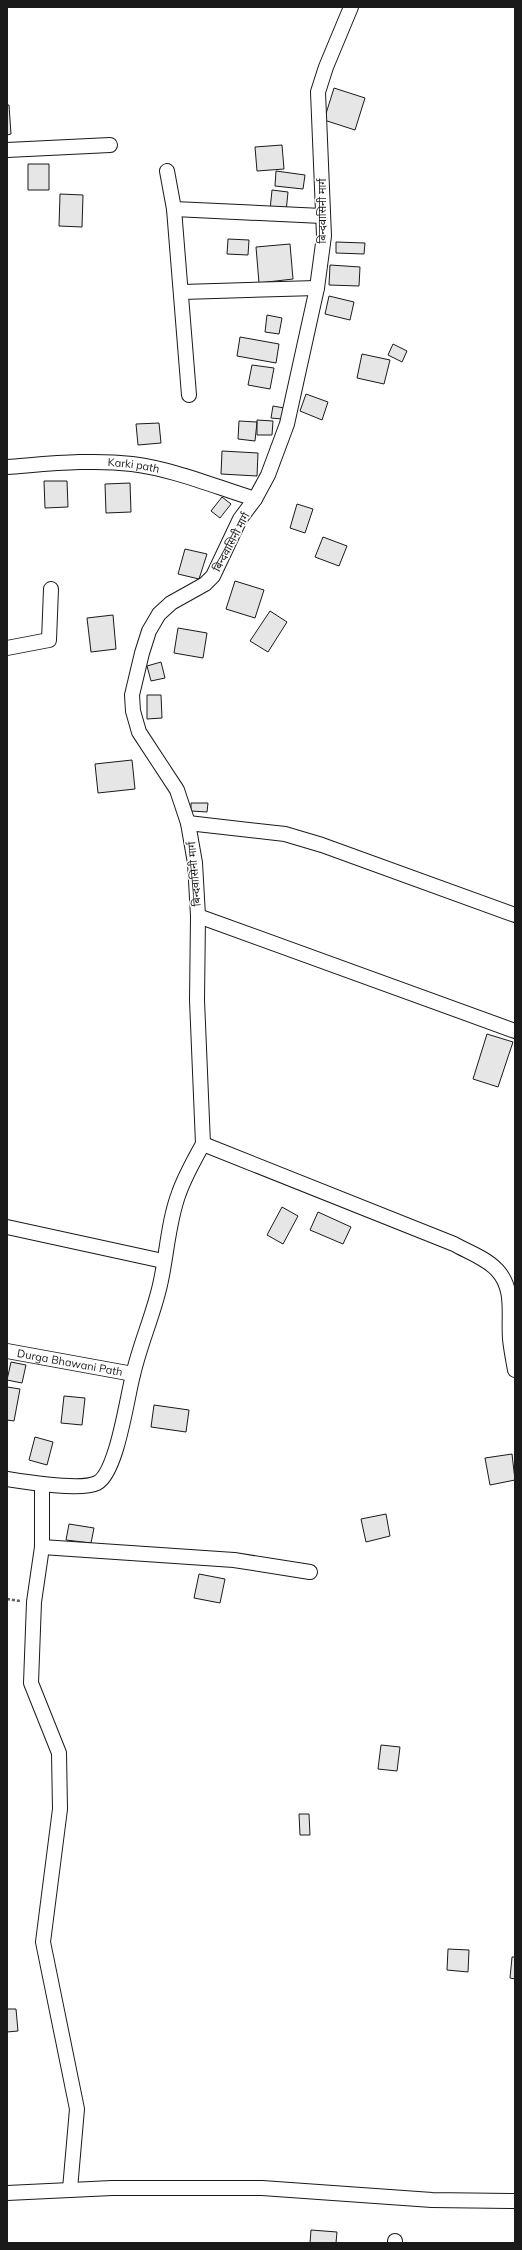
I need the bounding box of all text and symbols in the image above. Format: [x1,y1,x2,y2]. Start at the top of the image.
street label: बिन्दवासिनी मार्ग [315,177,329,244]
street label: Karki path [107,455,161,476]
street label: बिन्दवासिनी मार्ग [210,509,253,574]
street label: बिन्दवासिनी मार्ग [184,840,204,907]
street label: Durga Bhawani Path [16,1346,124,1379]

